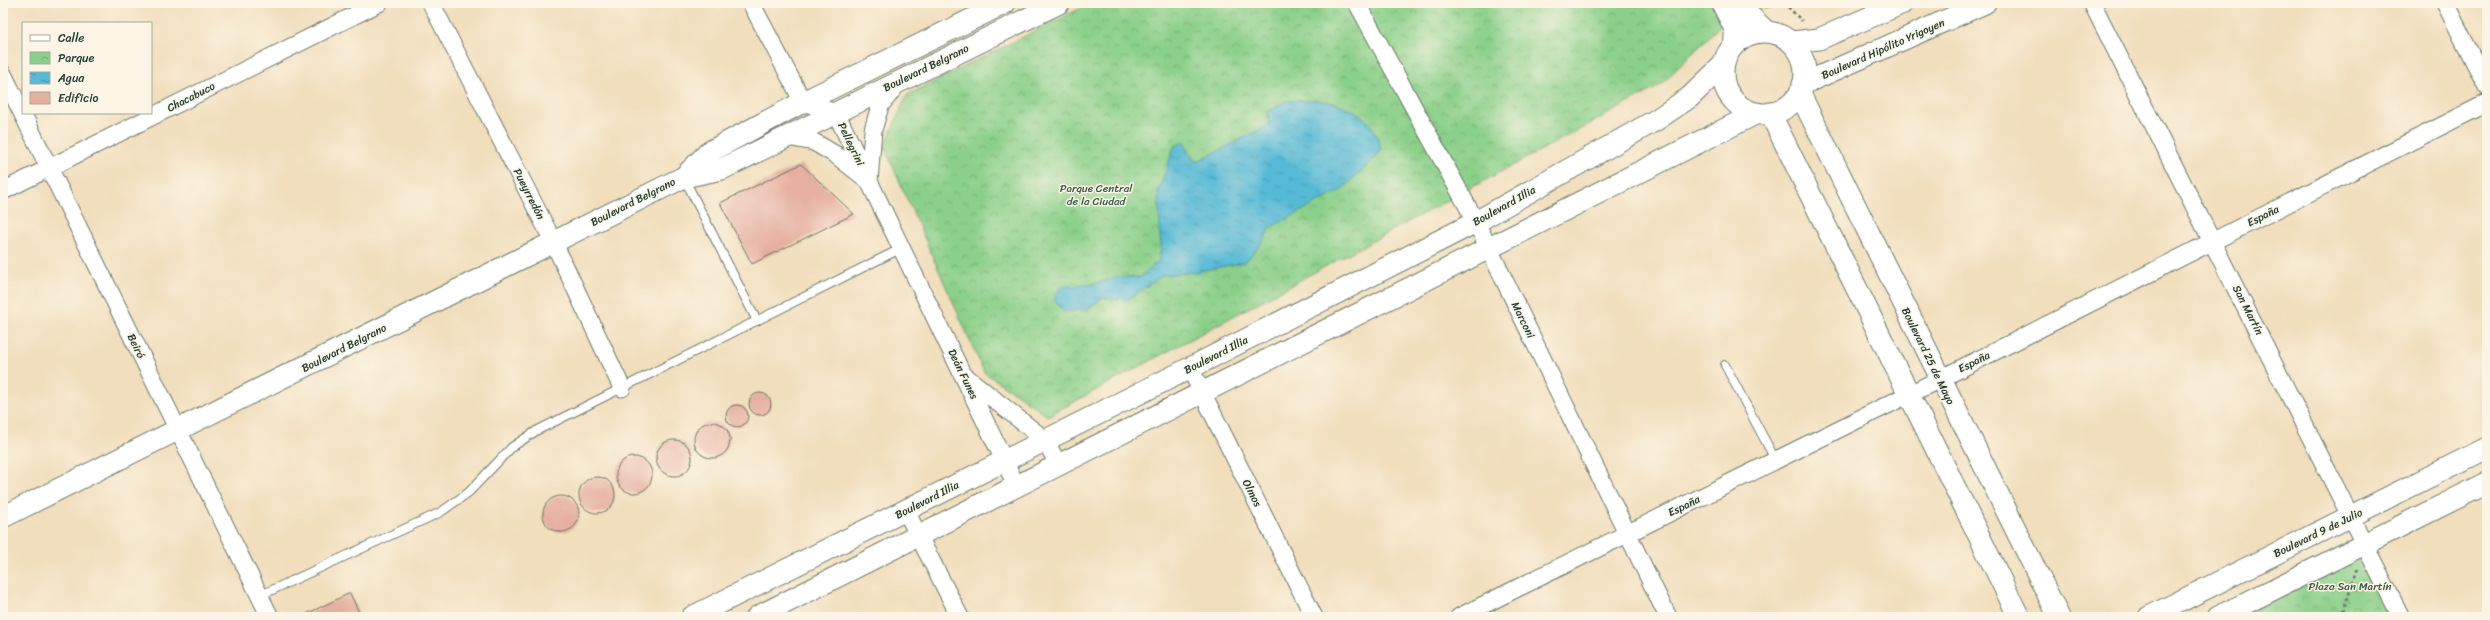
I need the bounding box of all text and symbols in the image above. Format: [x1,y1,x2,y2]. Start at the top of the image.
street label: Boulevard Hipólito Yrigoyen [1818,13,1948,85]
legend [22,22,152,114]
text: Calle [58,27,85,49]
street label: Boulevard Belgrano [880,39,973,97]
text: Parque [58,47,95,69]
text: Agua [57,67,85,89]
street label: Chacabuco [164,77,219,117]
text: Edificio [58,87,98,109]
street label: Pellegrini [832,119,870,170]
street label: Pueyrredón [508,165,550,223]
street label: Boulevard Belgrano [587,172,679,232]
park label: Parque Central de la Ciudad [1060,179,1133,211]
street label: Boulevard Illia [1469,181,1540,231]
street label: España [2244,200,2283,232]
street label: San Martín [2227,282,2269,338]
street label: Marconi [1506,298,1541,343]
street label: Boulevard 25 de Mayo [1896,304,1960,409]
street label: Boulevard Belgrano [298,318,390,378]
street label: Beiró [122,330,150,362]
street label: Boulevard Illia [1181,330,1252,379]
street label: Deán Funes [943,345,984,403]
street label: España [1955,346,1994,378]
street label: Boulevard Illia [892,475,963,524]
street label: Olmos [1237,476,1267,511]
street label: España [1665,490,1704,522]
street label: Boulevard 9 de Julio [2270,503,2366,563]
park label: Plaza San Martín [2309,577,2391,596]

